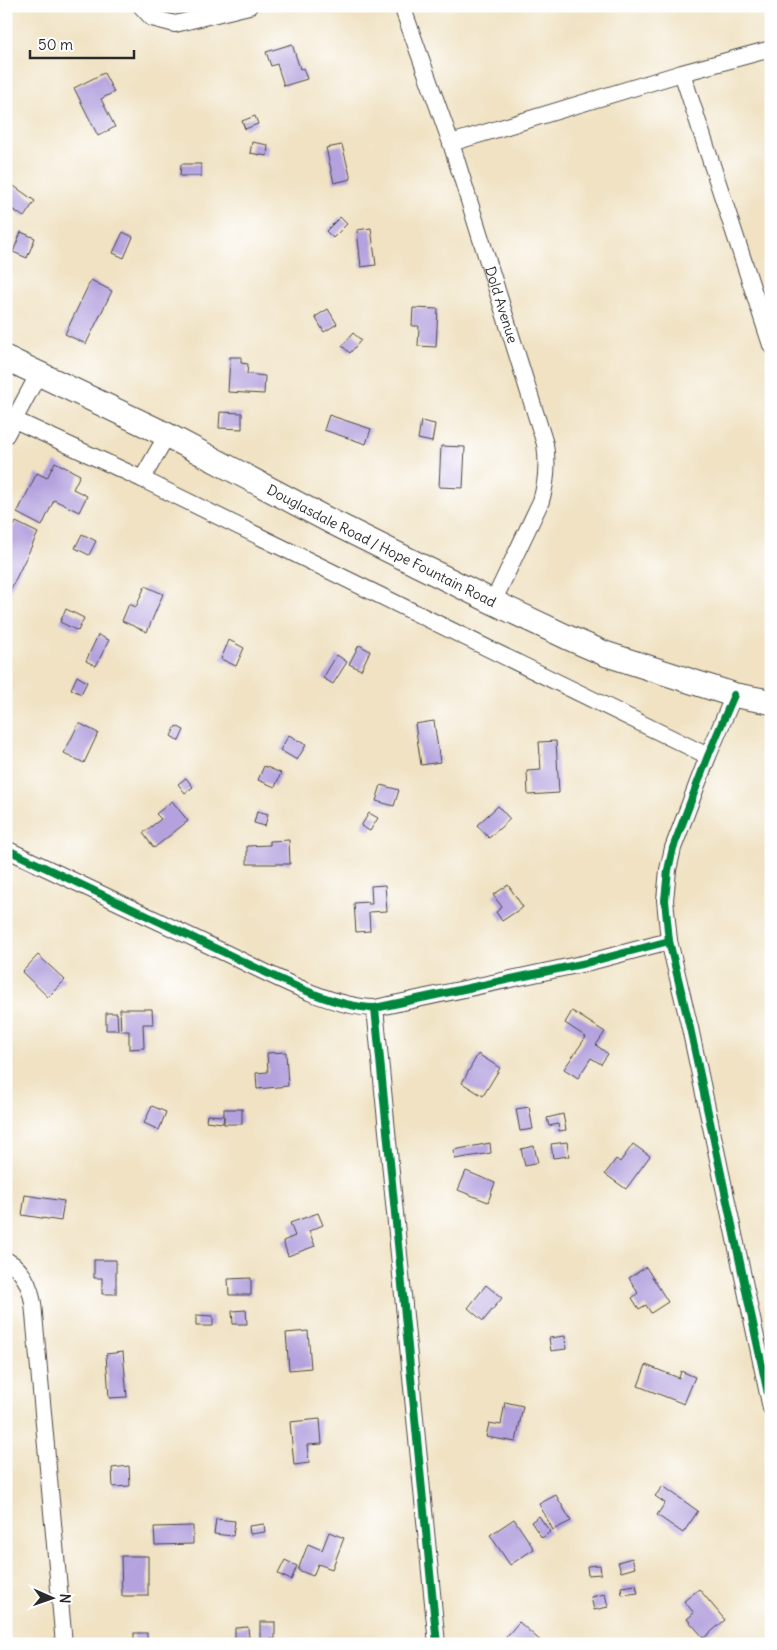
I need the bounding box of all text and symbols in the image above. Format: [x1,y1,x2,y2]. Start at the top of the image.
scale bar [30,28,134,60]
text: 50 m [38,35,73,54]
street label: Dold Avenue [481,264,522,345]
street label: Douglasdale Road / Hope Fountain Road [264,480,499,611]
north arrow [28,1572,78,1622]
text: N [56,1593,74,1604]

